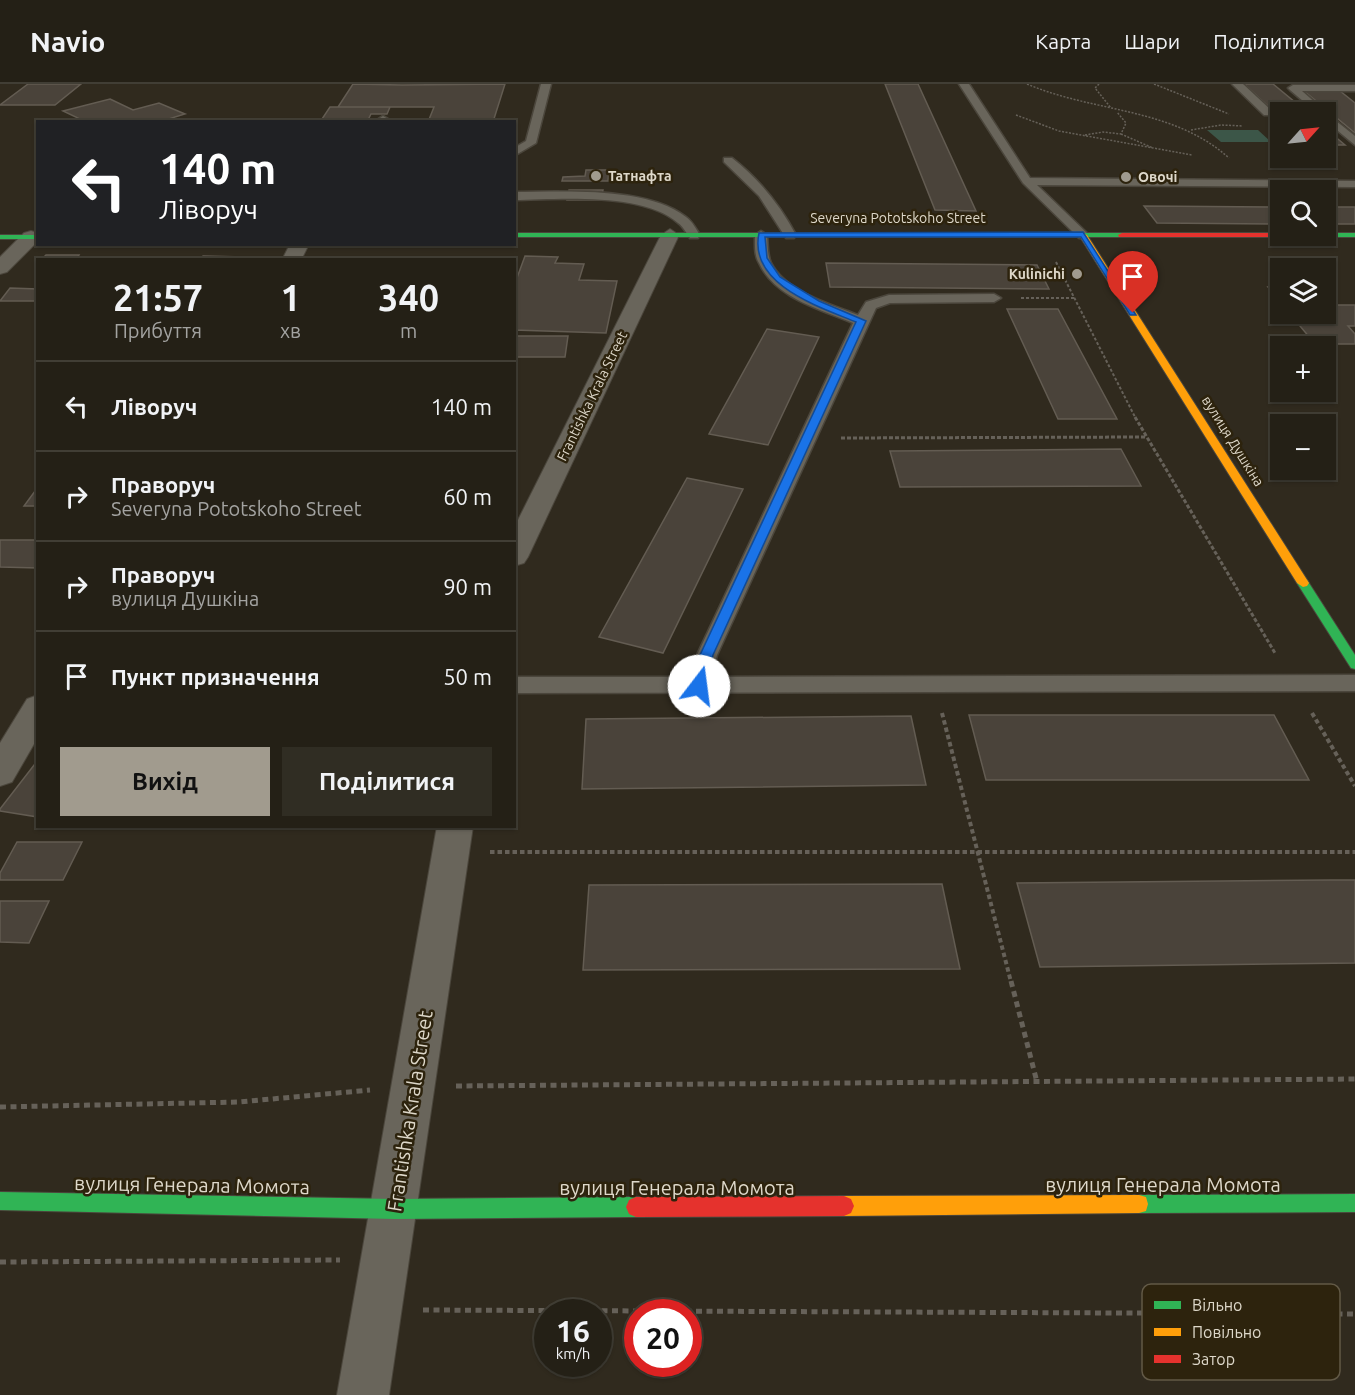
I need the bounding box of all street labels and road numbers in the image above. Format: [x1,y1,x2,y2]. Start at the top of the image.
street label: Severyna Pototskoho Street [810,210,986,226]
street label: Frantishka Krala Street [554,328,631,463]
street label: вулиця Душкіна [1199,393,1267,489]
street label: Frantishka Krala Street [382,1009,437,1213]
street label: вулиця Генерала Момота [74,1171,310,1198]
street label: вулиця Генерала Момота [1045,1173,1281,1196]
street label: вулиця Генерала Момота [559,1176,795,1199]

